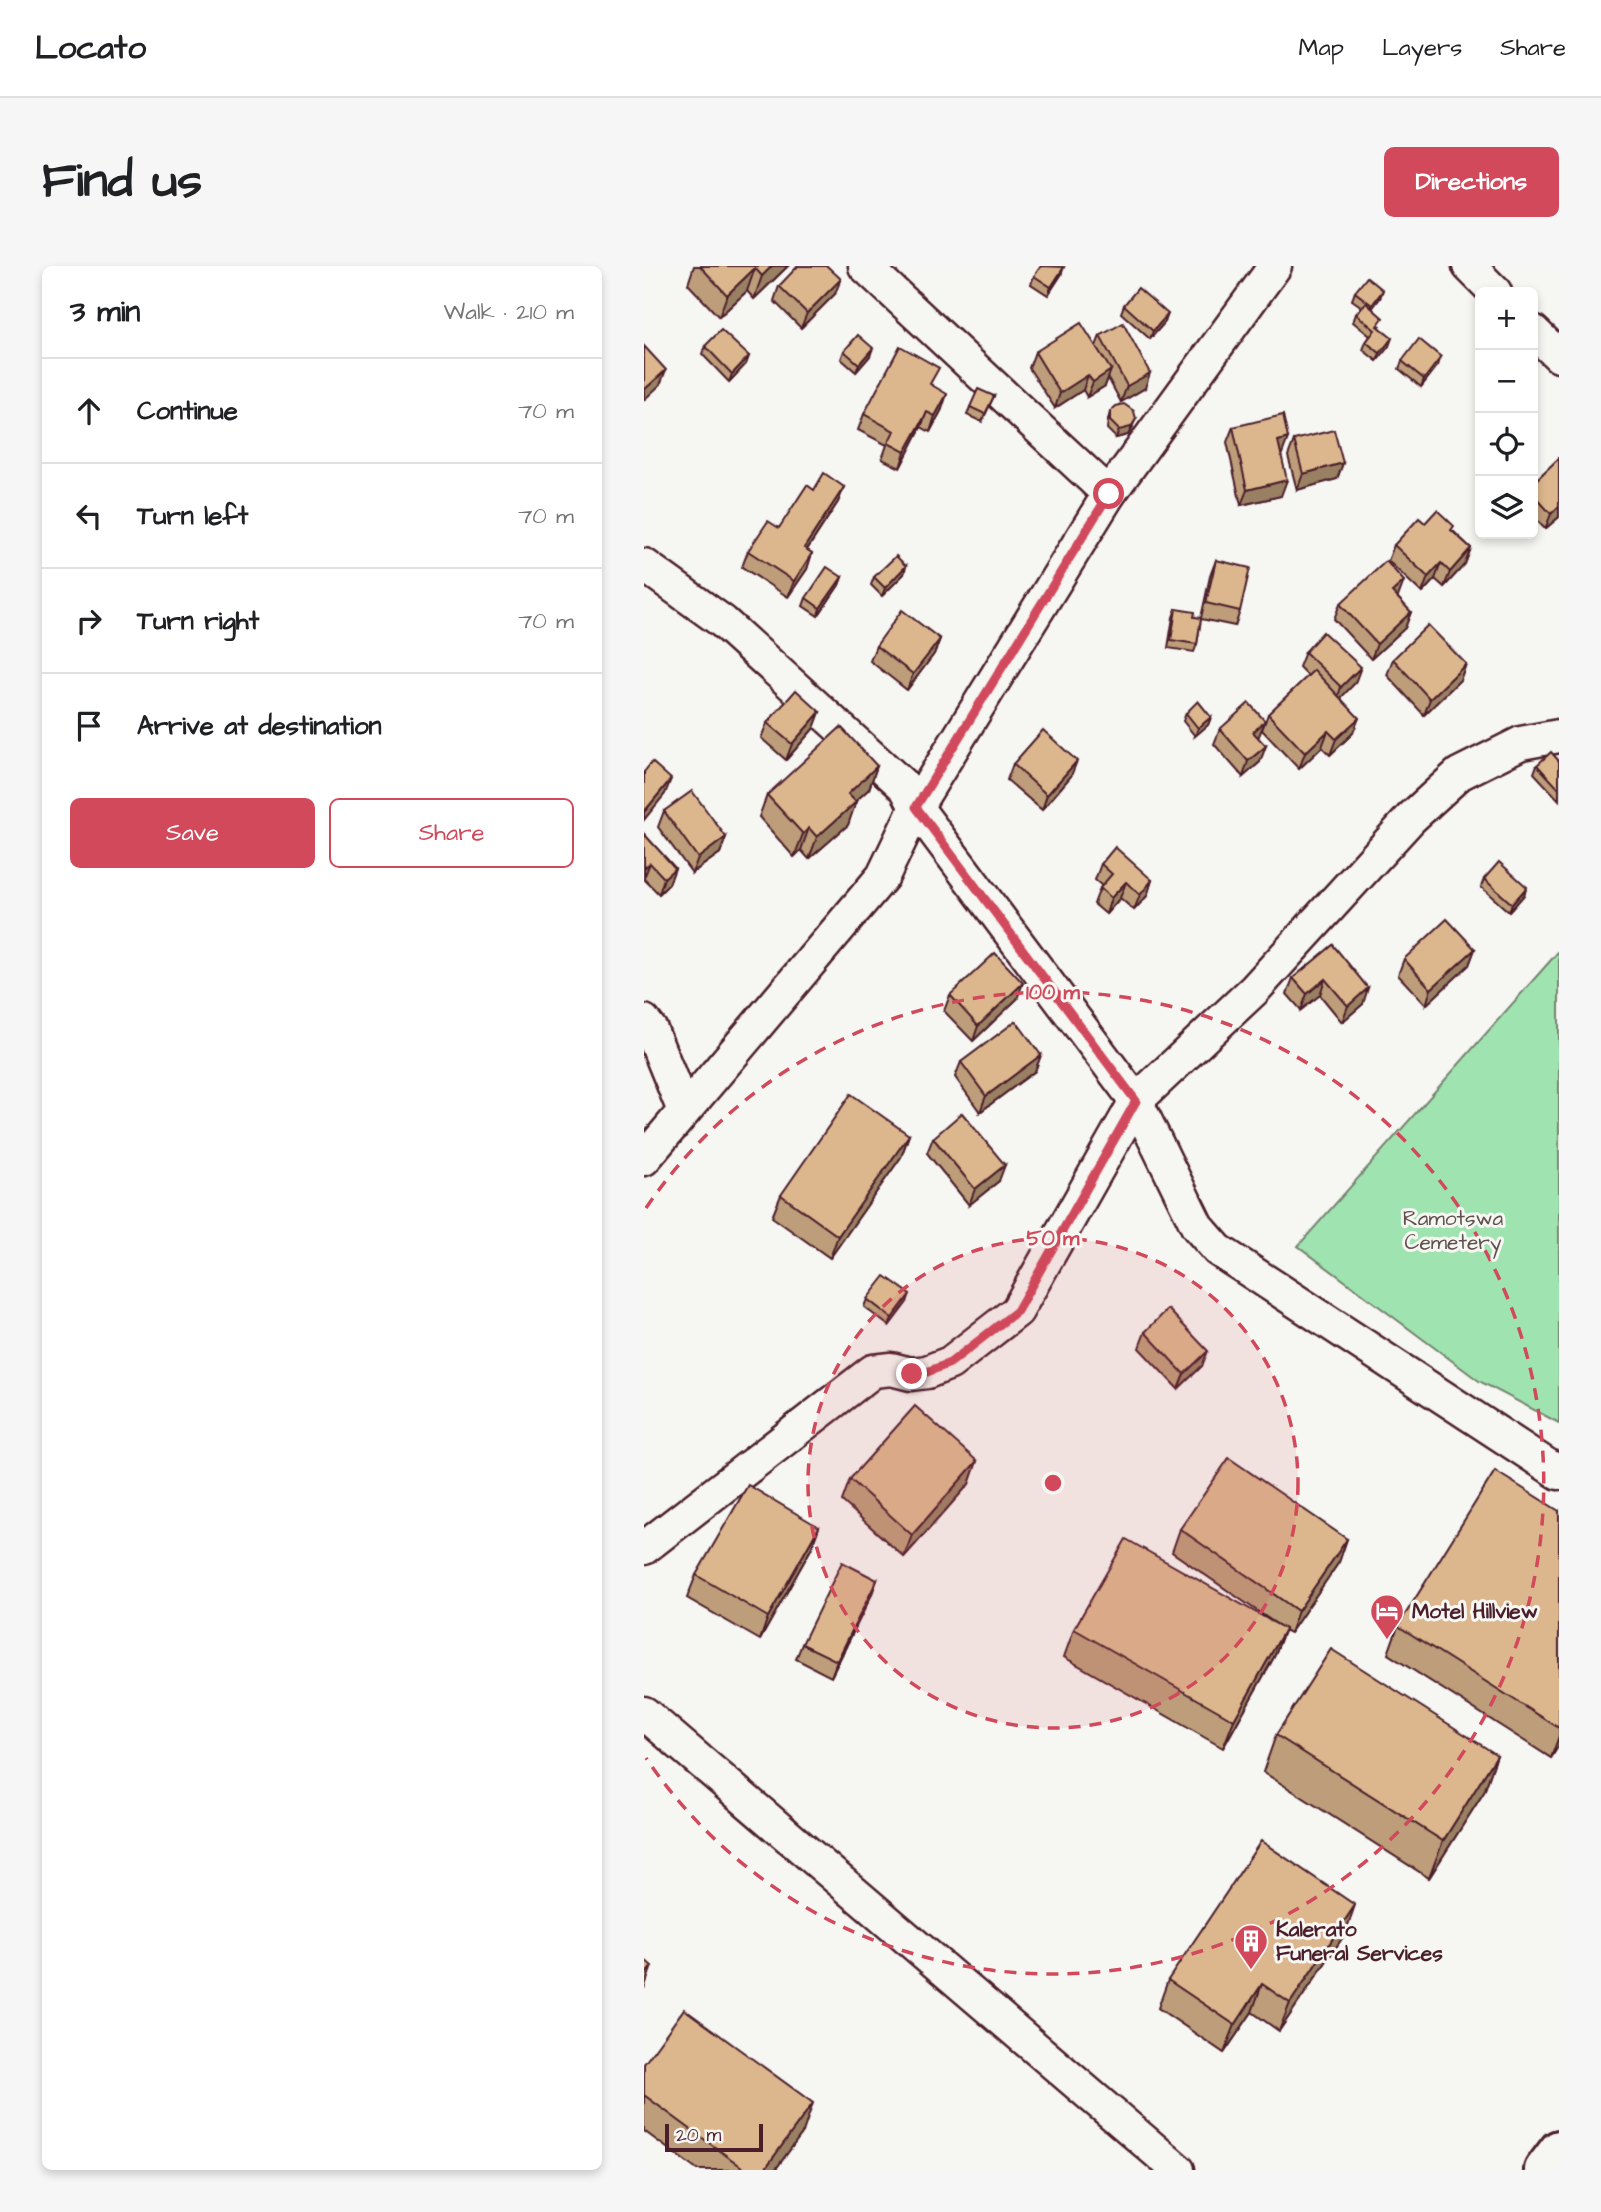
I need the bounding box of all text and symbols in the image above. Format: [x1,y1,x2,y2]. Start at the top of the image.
text: Locato [35,25,146,71]
text: Map [1299,31,1344,65]
text: Layers [1382,31,1462,65]
text: Share [1500,31,1566,65]
button: Directions [1384,147,1559,217]
text: Find us [42,148,202,216]
map controls [1475,287,1538,539]
button: + [1475,287,1538,350]
text: 3 min [70,291,140,333]
text: Walk · 210 m [444,296,574,328]
button: − [1475,350,1538,413]
icon: ahead [70,392,108,430]
text: Continue [137,393,238,429]
text: 70 m [518,395,574,427]
button: locate [1475,413,1538,476]
button: layers [1475,476,1538,539]
route start [1093,478,1124,509]
icon: left [70,497,108,535]
text: Turn left [137,498,248,534]
text: 70 m [518,500,574,532]
icon: right [70,602,108,640]
text: Turn right [137,603,259,639]
text: 70 m [518,605,574,637]
icon: arrive [70,707,108,745]
text: Arrive at destination [137,708,382,744]
button: Save [70,798,315,868]
button: Share [329,798,574,868]
text: 100 m [1026,978,1081,1007]
park label: Ramotswa Cemetery [1403,1204,1504,1259]
text: 50 m [1027,1224,1080,1253]
route end [896,1358,927,1389]
centre of rings [1041,1471,1065,1495]
hotel icon: Motel Hillview [1368,1592,1406,1641]
place label: Motel Hillview [1412,1597,1538,1626]
place label: Kalerato Funeral Services [1276,1915,1443,1968]
building icon: Kalerato Funeral Services [1232,1922,1270,1971]
scale bar [665,2121,763,2153]
text: 20 m [676,2122,721,2149]

